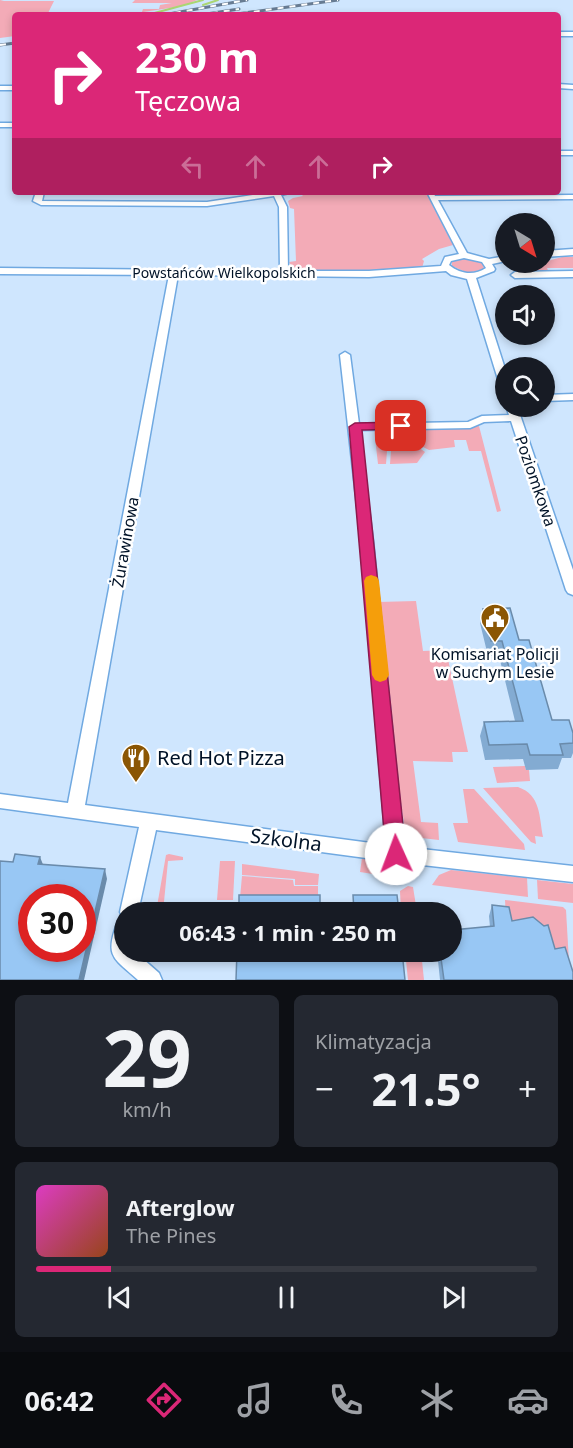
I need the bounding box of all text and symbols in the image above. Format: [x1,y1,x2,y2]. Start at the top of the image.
text: 230 m [135,28,259,85]
icon: right [36,36,114,114]
text: Tęczowa [135,82,241,119]
icon: left [176,150,209,183]
icon: ahead [239,150,272,183]
icon: ahead [302,150,335,183]
icon: right [365,150,398,183]
north arrow [495,213,555,273]
map controls [495,213,555,417]
street label: Powstańców Wielkopolskich [132,263,316,282]
button: sound [495,285,555,345]
button: search [495,357,555,417]
pin [375,400,426,451]
icon: arrive [384,409,417,442]
street label: Poziomkowa [510,433,562,529]
street label: Żurawinowa [106,495,144,589]
public building icon: Komisariat Policji w Suchym Lesie [479,602,511,644]
place label: Komisariat Policji w Suchym Lesie [431,643,559,683]
restaurant icon: Red Hot Pizza [120,742,152,784]
place label: Red Hot Pizza [157,744,285,771]
street label: Szkolna [249,822,323,857]
position arrow [364,822,428,886]
speed limit sign: 30 [18,884,96,962]
text: 06:43 · 1 min · 250 m [179,917,397,947]
text: 29 [102,1004,192,1110]
text: Klimatyzacja [315,1028,432,1055]
text: 21.5° [372,1058,480,1119]
text: − [315,1066,334,1111]
text: + [518,1066,537,1111]
text: km/h [122,1096,172,1123]
text: Afterglow [126,1192,235,1222]
text: The Pines [126,1222,216,1249]
icon: previous [103,1281,136,1314]
icon: pause [270,1281,303,1314]
icon: next [437,1281,470,1314]
icon: directions [143,1379,185,1421]
icon: music [234,1379,276,1421]
icon: phone [325,1379,367,1421]
icon: climate [416,1379,458,1421]
icon: car [507,1379,549,1421]
text: 06:42 [24,1382,94,1419]

